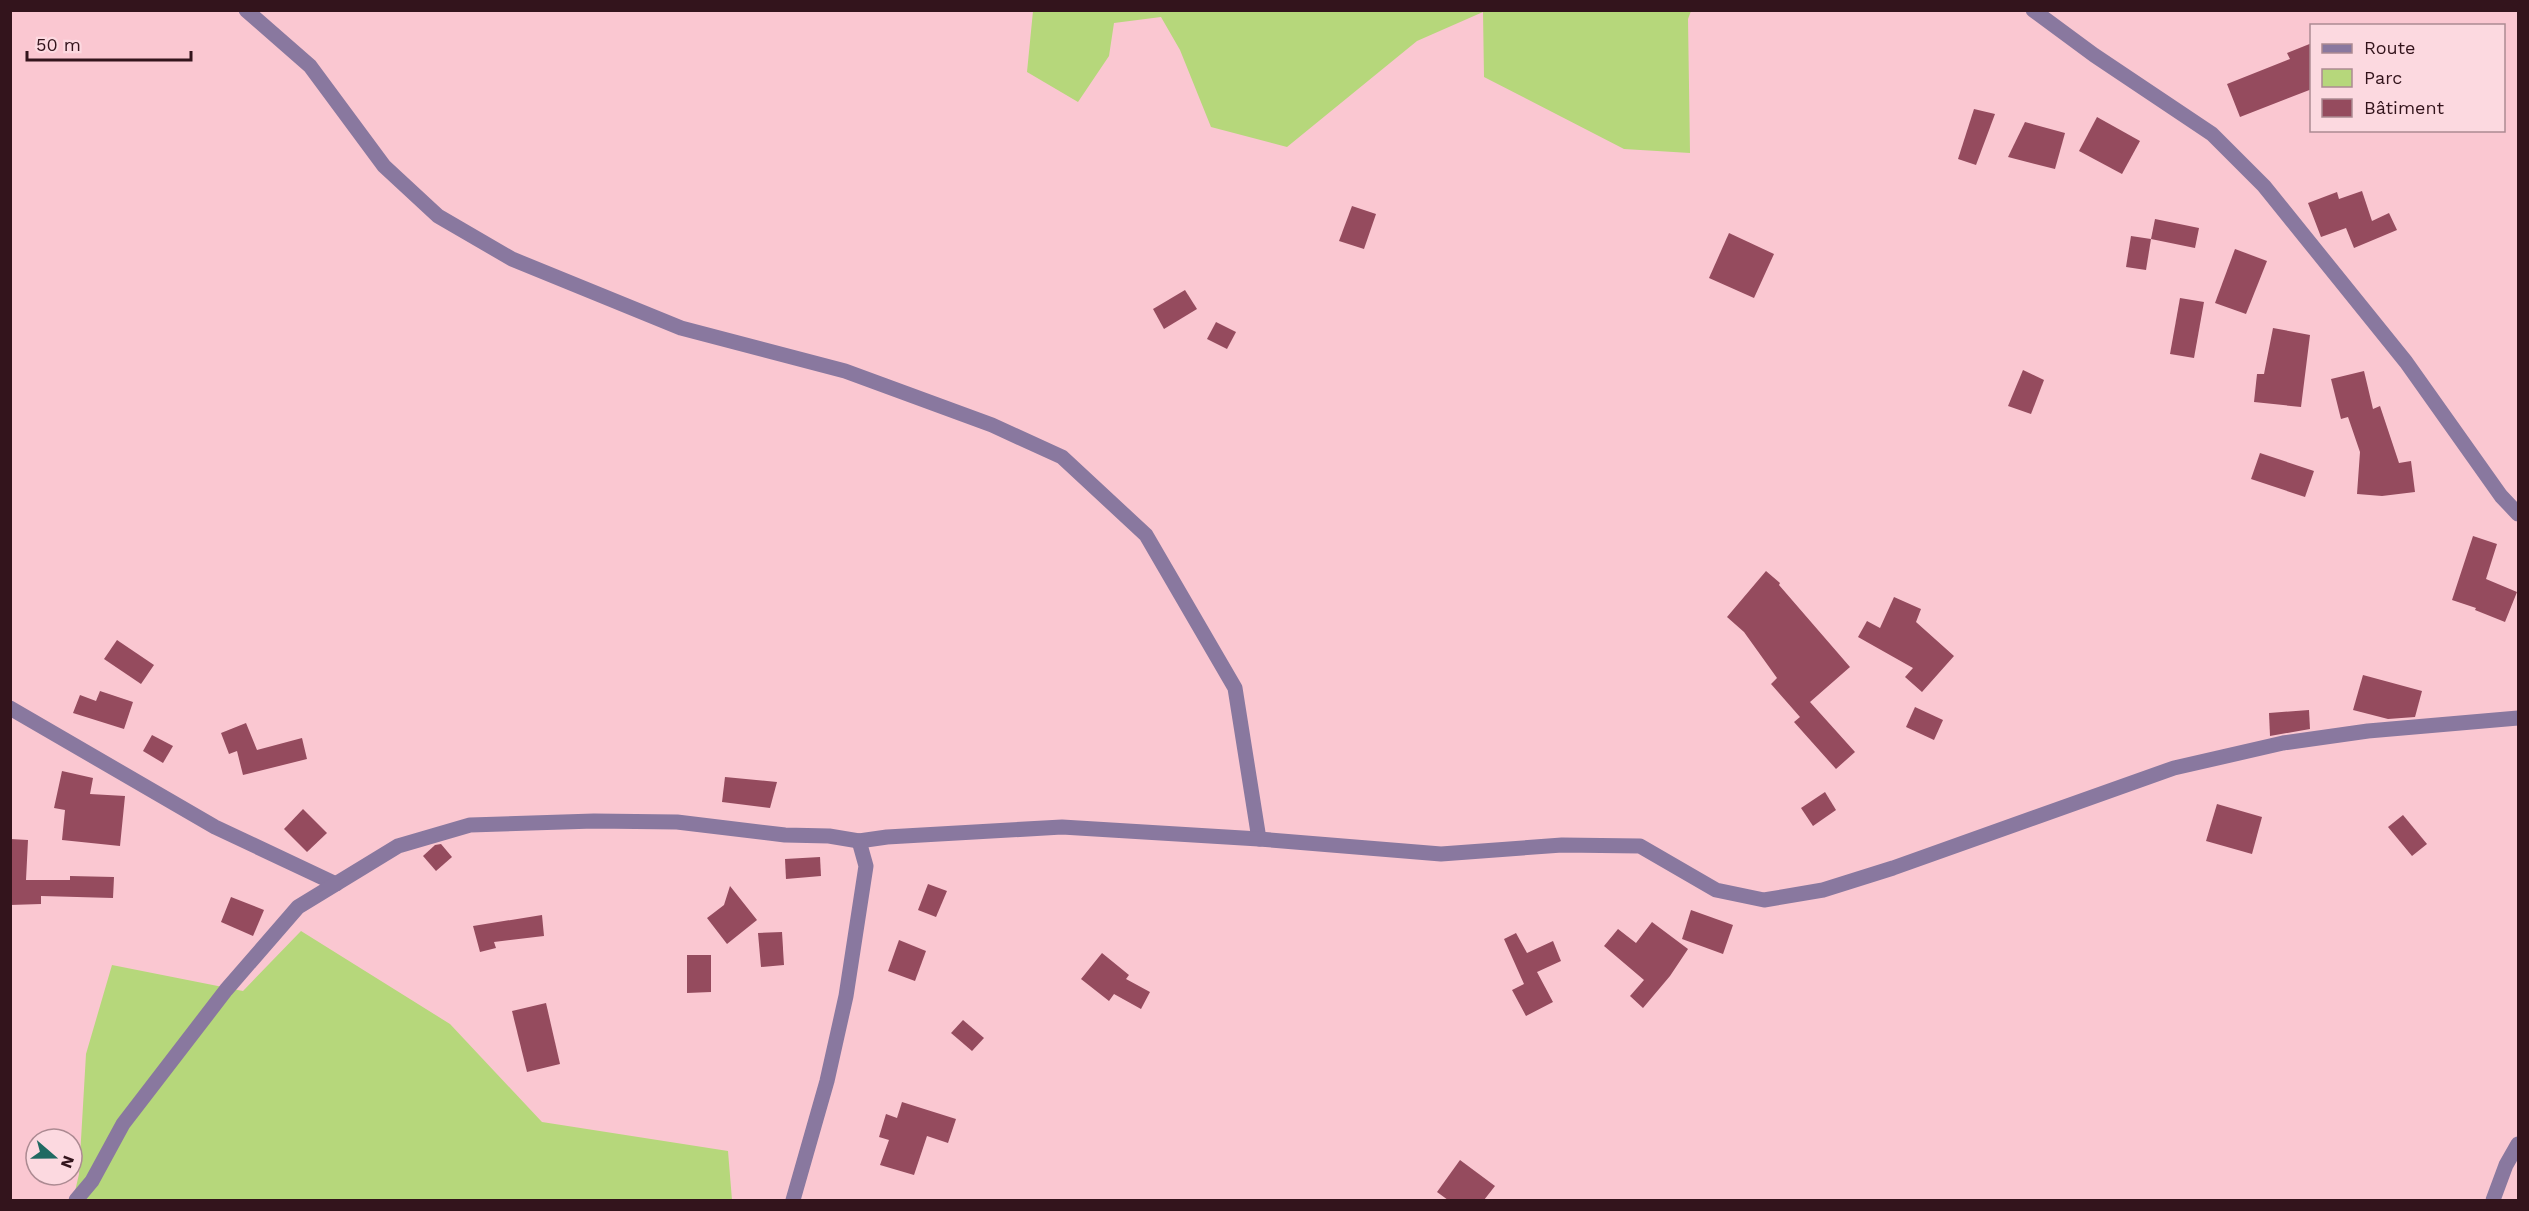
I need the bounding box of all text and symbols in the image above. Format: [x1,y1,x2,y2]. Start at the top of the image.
scale bar [27,24,190,62]
legend [2310,24,2505,132]
text: 50 m [36,34,81,55]
text: Route [2364,37,2416,58]
text: Parc [2364,67,2402,88]
text: Bâtiment [2364,97,2444,118]
north arrow [24,1127,84,1187]
text: N [57,1153,79,1171]

